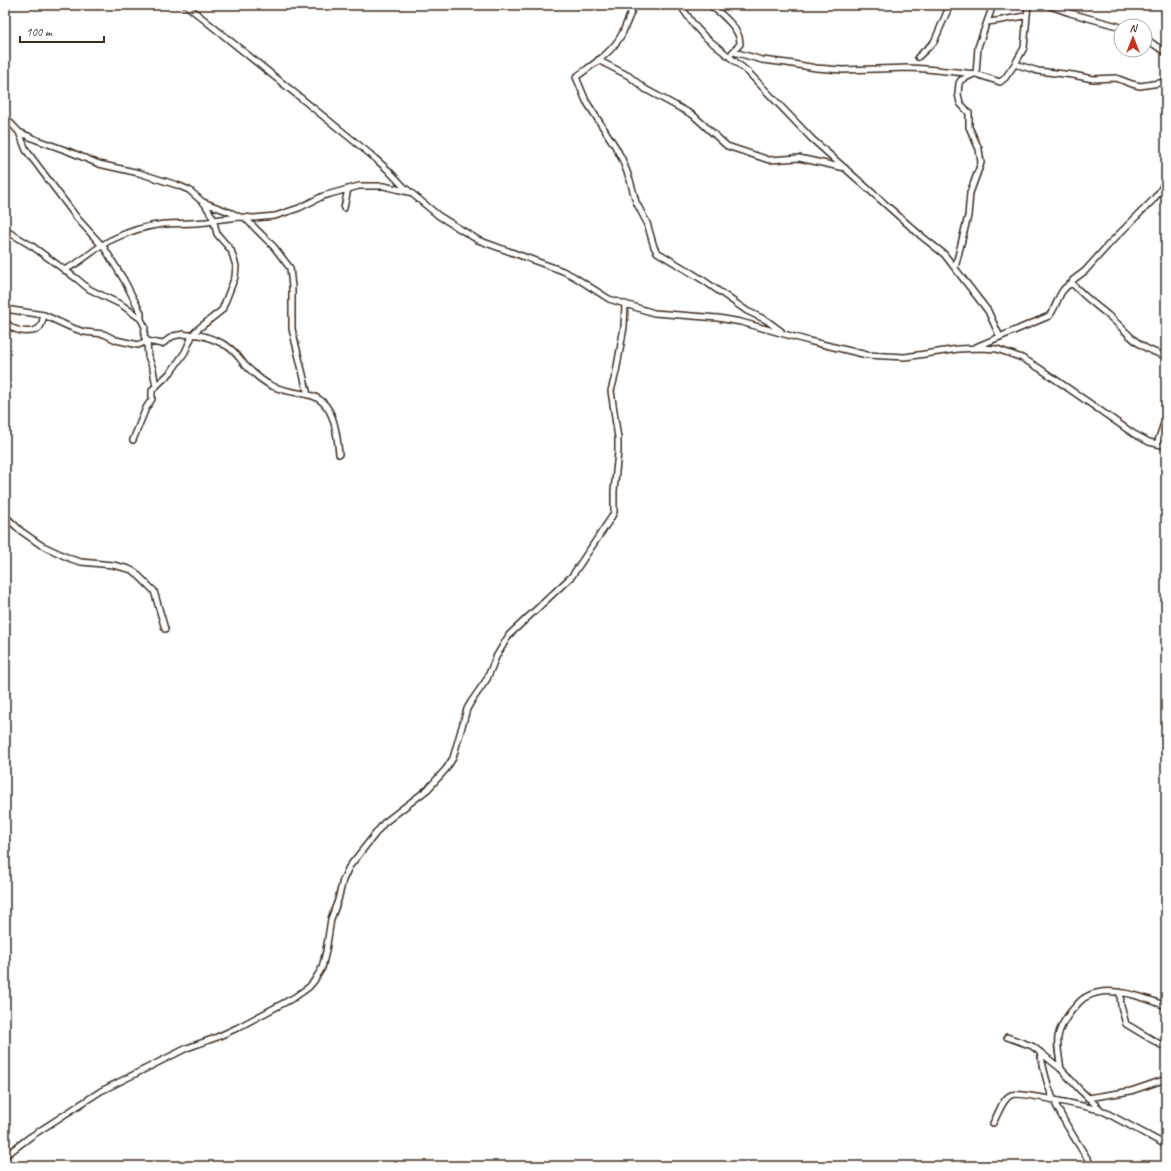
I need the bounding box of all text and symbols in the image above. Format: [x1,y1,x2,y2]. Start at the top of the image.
scale bar [20,18,104,44]
north arrow [1113,18,1153,58]
text: N [1130,21,1139,35]
text: 100 m [26,24,53,40]

